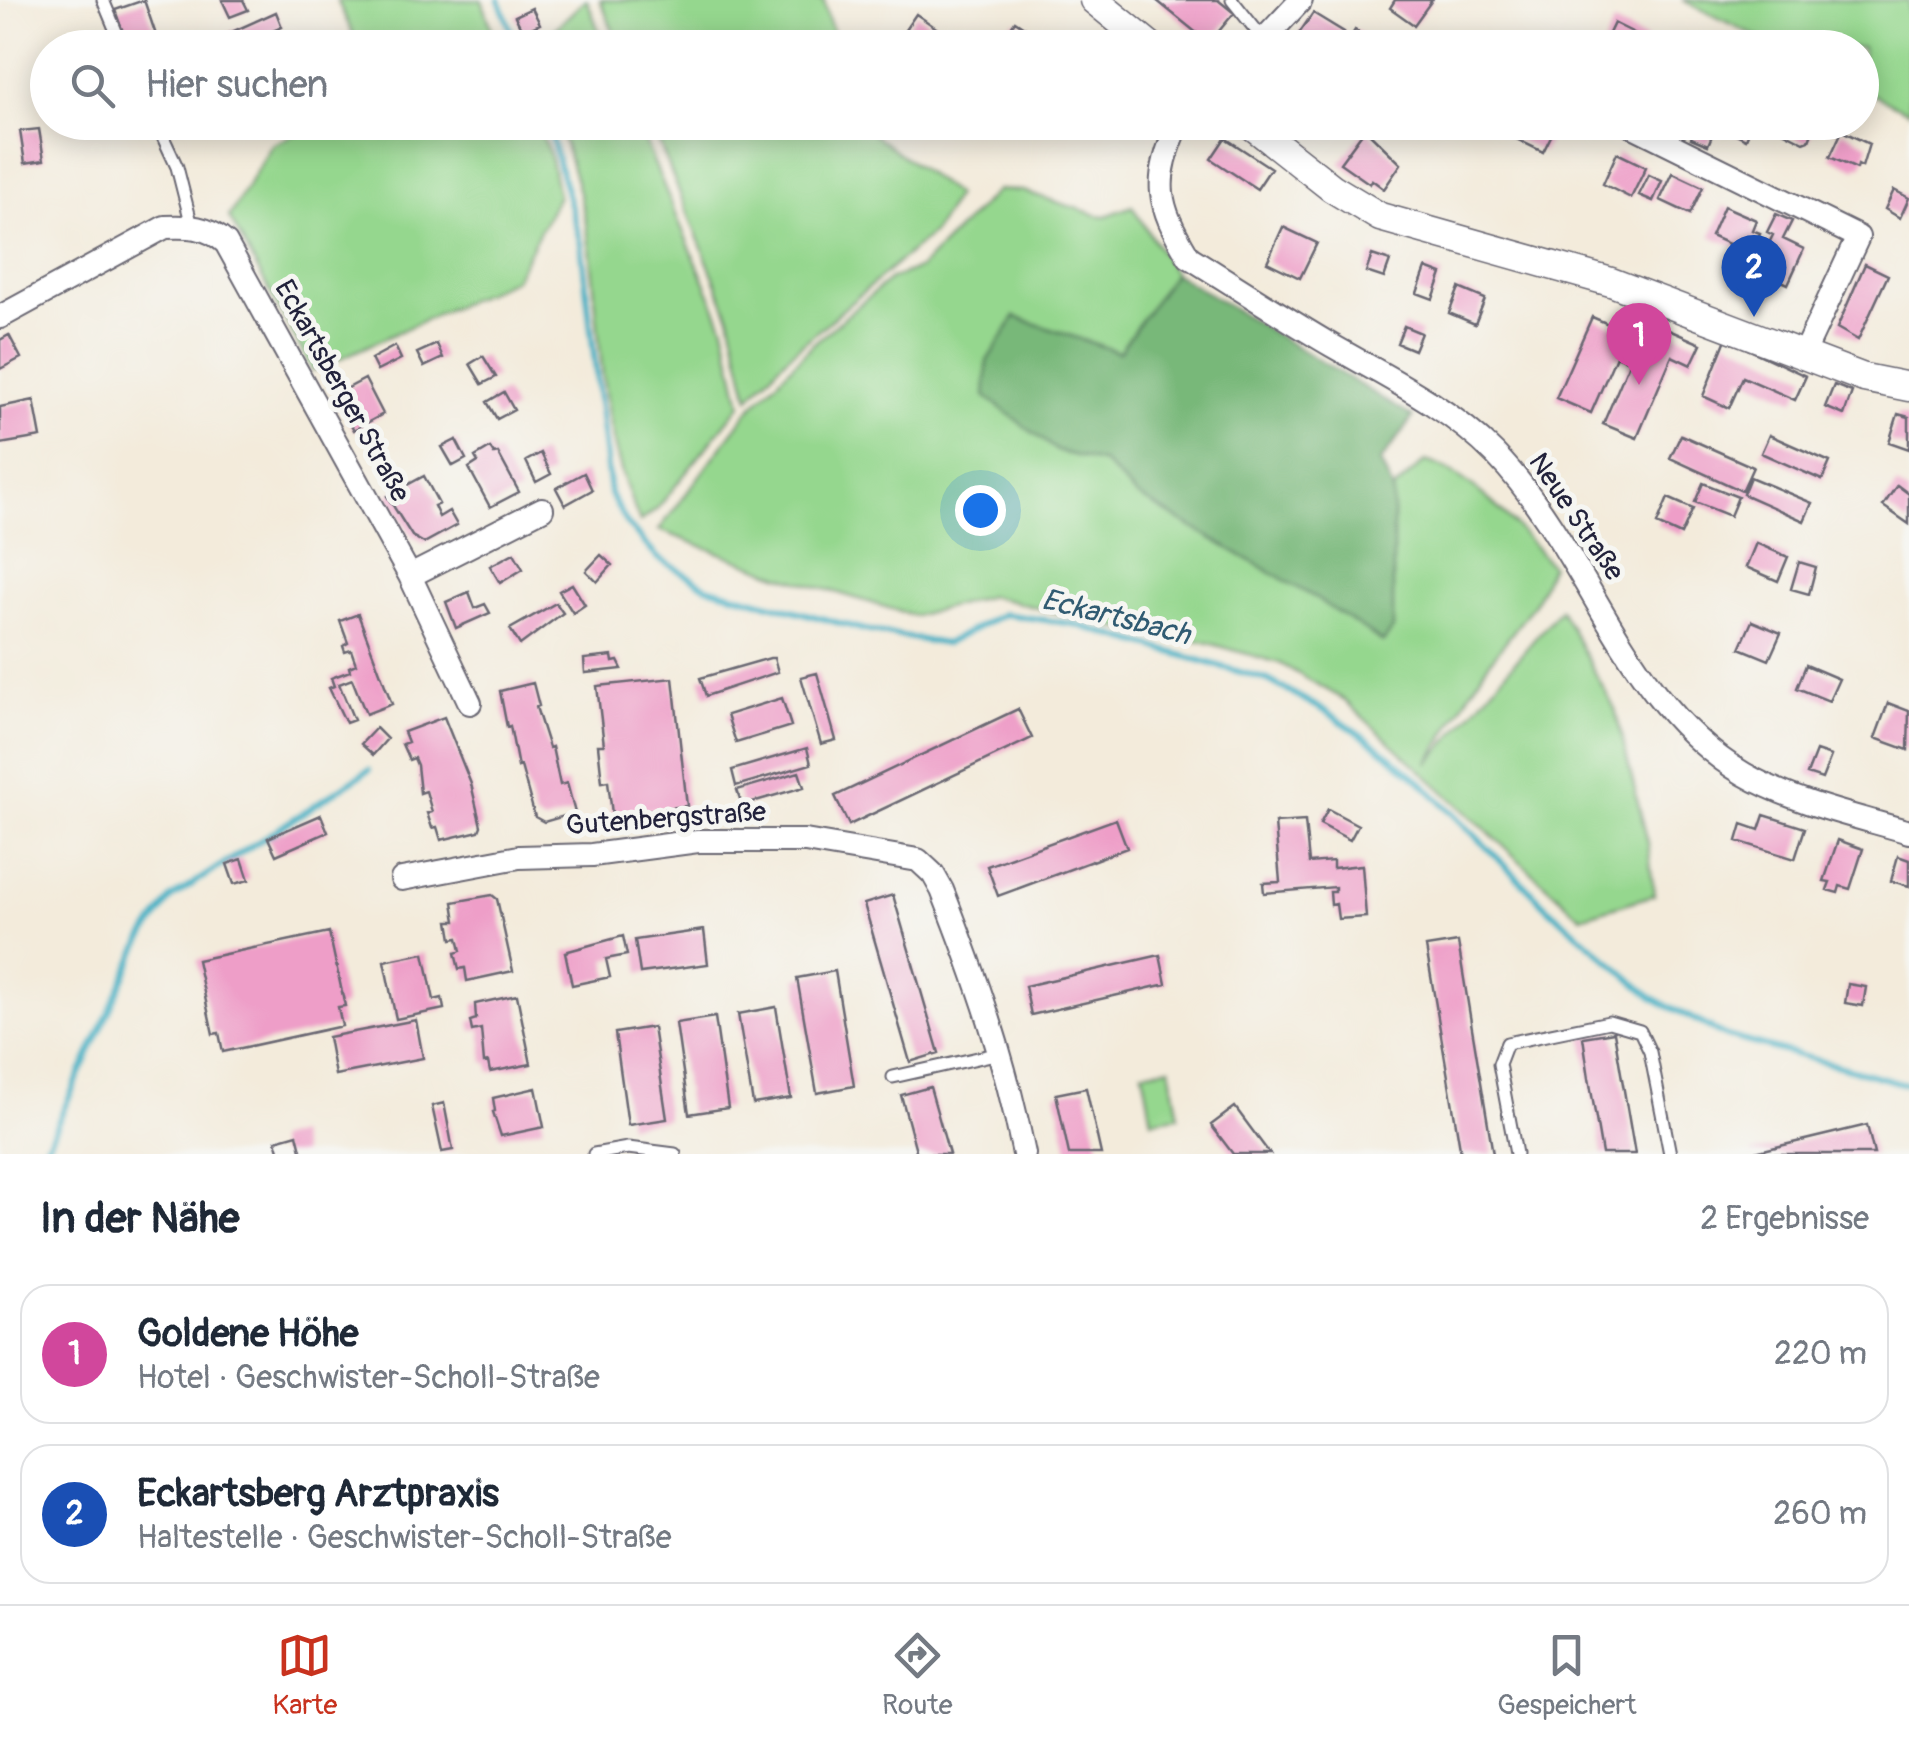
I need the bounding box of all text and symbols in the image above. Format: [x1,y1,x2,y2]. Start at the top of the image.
search box [30,30,1879,140]
icon: search [65,58,120,113]
text: Hier suchen [145,61,328,109]
pin: 2 [1722,234,1786,317]
street label: Eckartsberger Straße [266,274,418,508]
pin: 1 [1606,302,1672,385]
street label: Neue Straße [1521,447,1632,588]
your location [955,485,1006,536]
water label: Eckartsbach [1038,581,1196,654]
street label: Gutenbergstraße [565,795,767,843]
text: In der Nähe [40,1193,239,1245]
text: 2 Ergebnisse [1700,1199,1869,1239]
text: Goldene Höhe [137,1310,359,1358]
text: 1 [68,1334,81,1374]
text: 220 m [1774,1334,1867,1374]
text: Hotel · Geschwister-Scholl-Straße [137,1358,600,1398]
text: Eckartsberg Arztpraxis [137,1470,499,1518]
text: 2 [66,1494,83,1534]
text: 260 m [1773,1494,1867,1534]
text: Haltestelle · Geschwister-Scholl-Straße [137,1518,672,1558]
tab: Karte [272,1628,337,1723]
tab: Route [882,1628,953,1723]
tab: Gespeichert [1497,1628,1637,1723]

